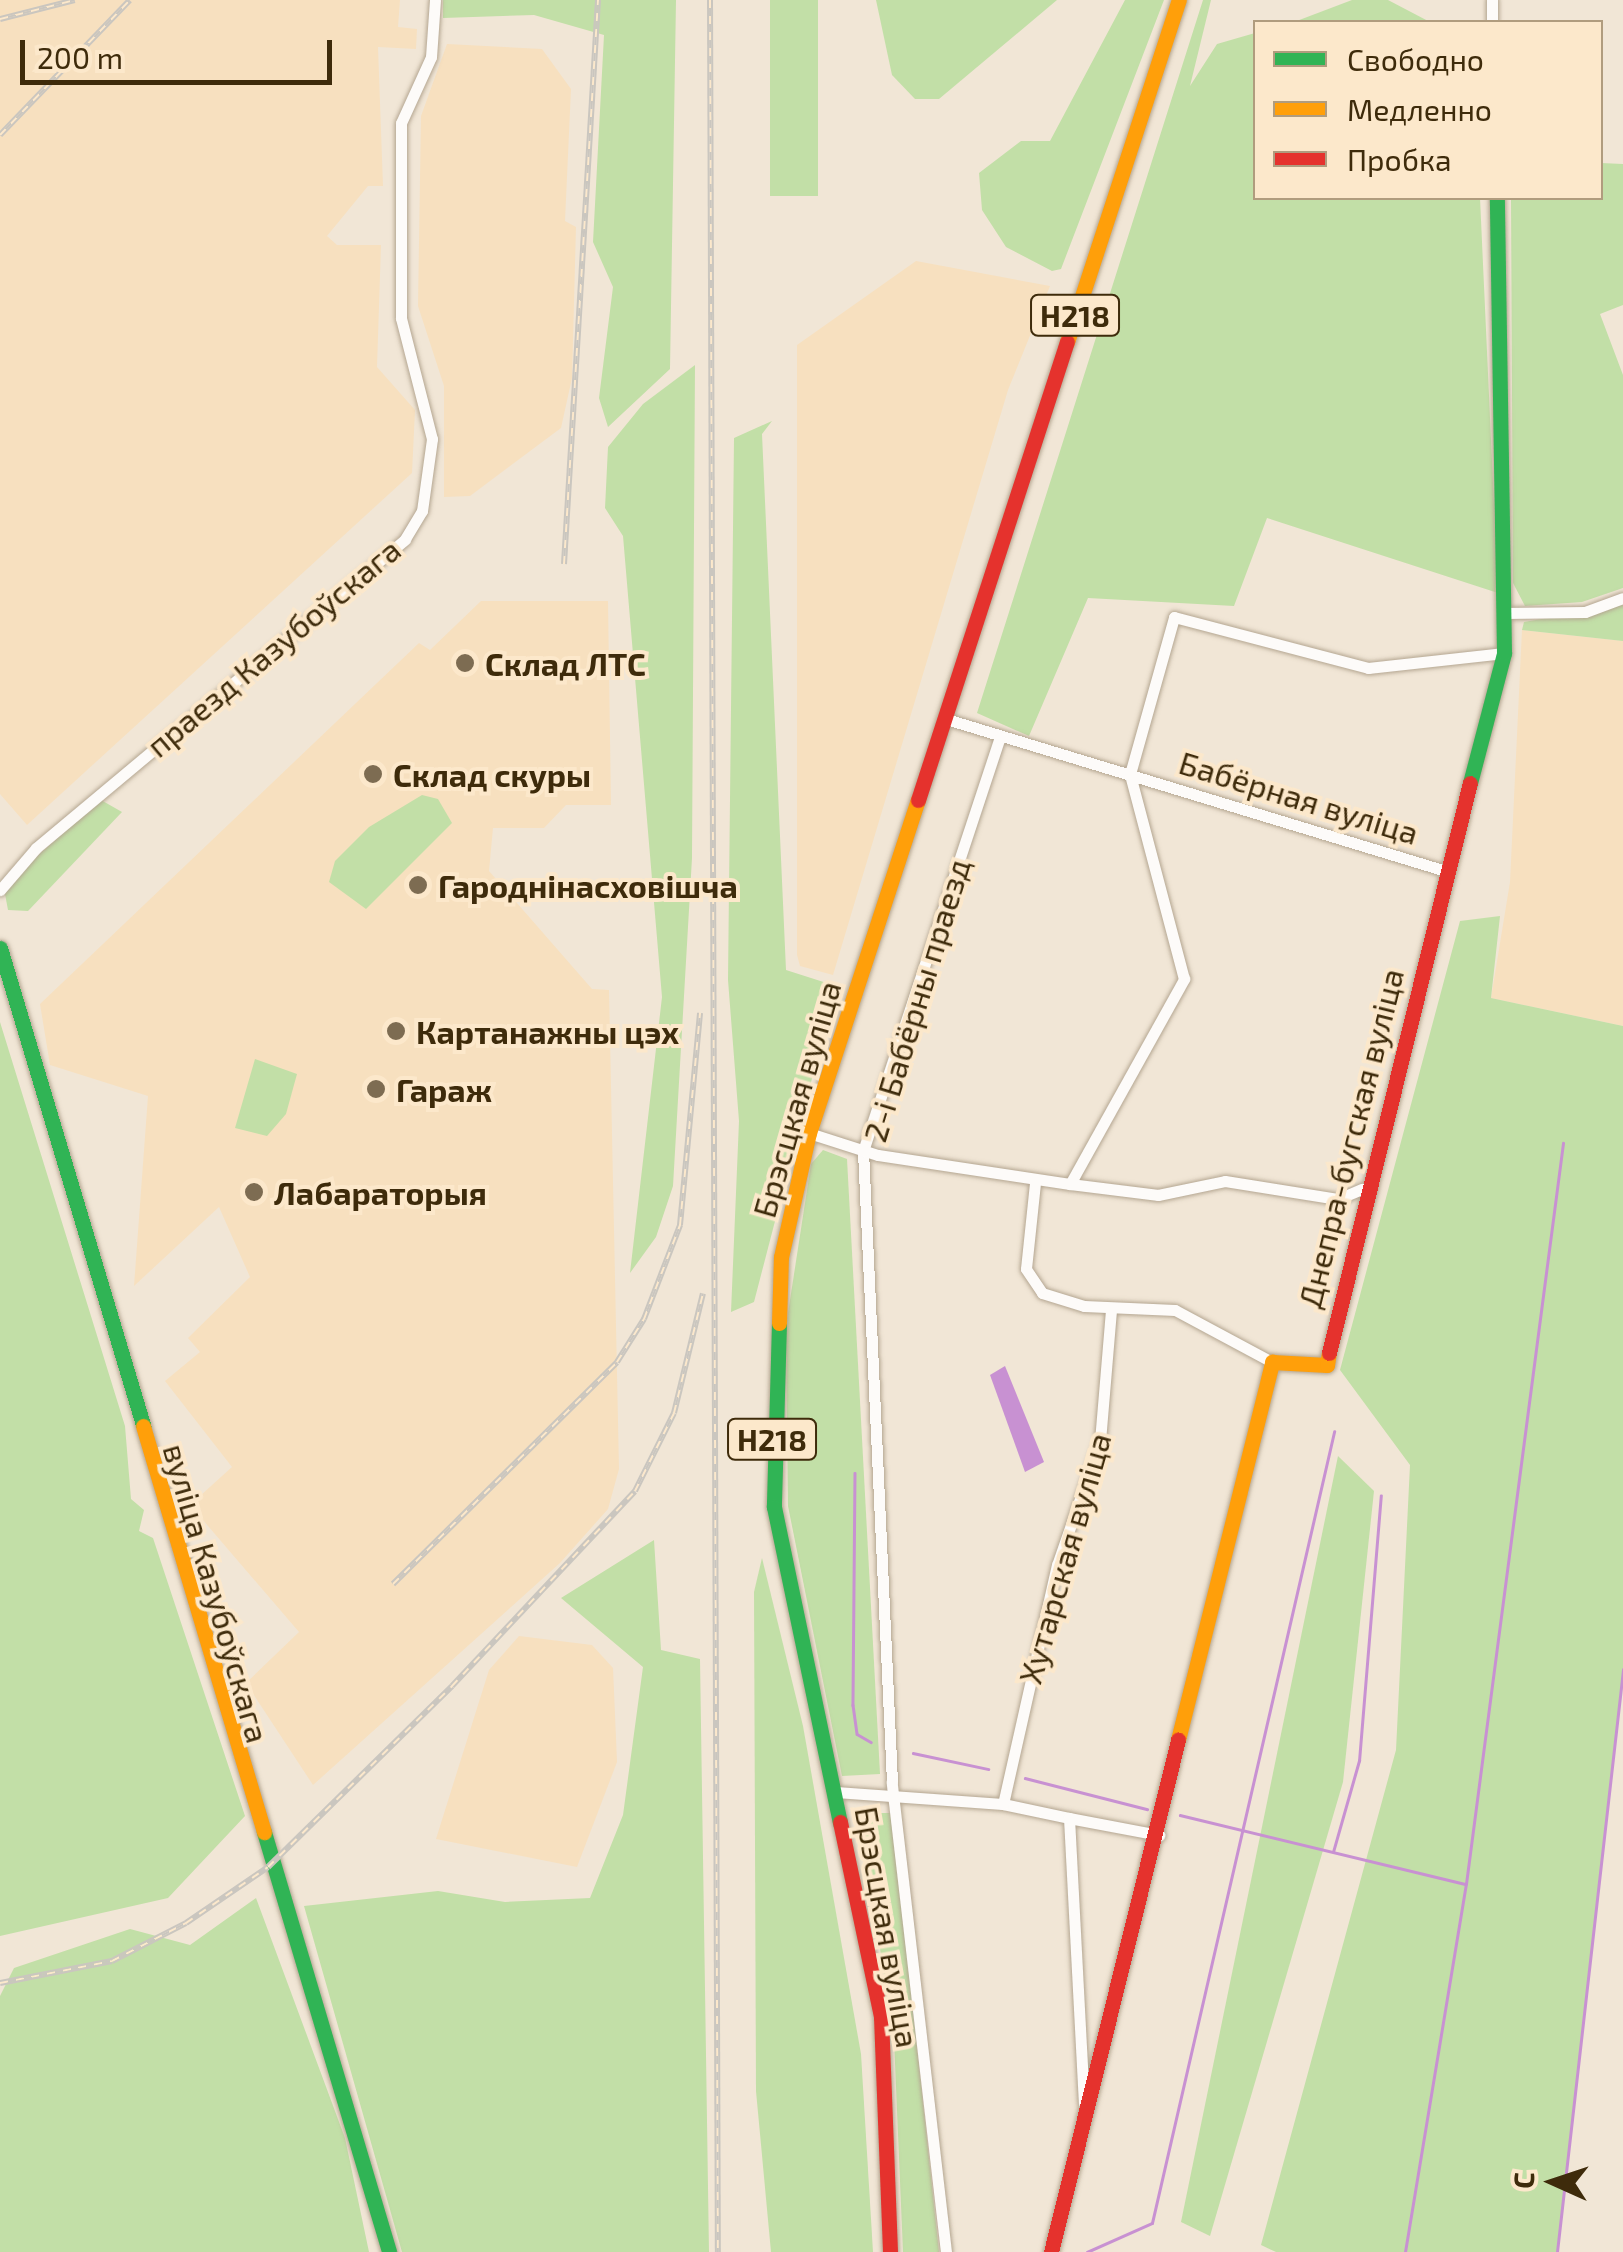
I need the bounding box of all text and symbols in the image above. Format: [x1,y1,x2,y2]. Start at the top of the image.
scale bar [25,20,338,82]
legend [1253,20,1603,200]
text: 200 m [37,39,123,75]
text: Свободно [1347,41,1484,77]
text: Медленно [1347,91,1492,127]
text: Пробка [1347,141,1452,177]
road number: Н218 [1030,290,1120,340]
street label: праезд Казубоўскага [138,530,408,764]
place label: Склад ЛТС [485,644,646,682]
marker: Склад ЛТС [454,652,476,674]
street label: Бабёрная вуліца [1175,742,1423,852]
place label: Склад скуры [393,755,591,793]
marker: Склад скуры [362,763,384,785]
street label: 2-і Бабёрны праезд [855,854,977,1146]
place label: Гароднінасховішча [438,866,738,904]
marker: Гароднінасховішча [407,874,429,896]
street label: Днепра-бугская вуліца [1289,964,1411,1312]
street label: Брэсцкая вуліца [744,976,848,1222]
place label: Картанажны цэх [416,1012,679,1050]
marker: Картанажны цэх [385,1020,407,1042]
place label: Гараж [396,1070,492,1108]
marker: Гараж [365,1078,387,1100]
place label: Лабараторыя [274,1173,487,1211]
marker: Лабараторыя [243,1181,265,1203]
road number: Н218 [727,1414,817,1464]
street label: Хутарская вуліца [1010,1428,1118,1688]
street label: вуліца Казубоўскага [156,1439,278,1747]
street label: Брэсцкая вуліца [848,1803,928,2051]
north arrow [1503,2132,1603,2232]
text: С [1506,2171,1540,2190]

